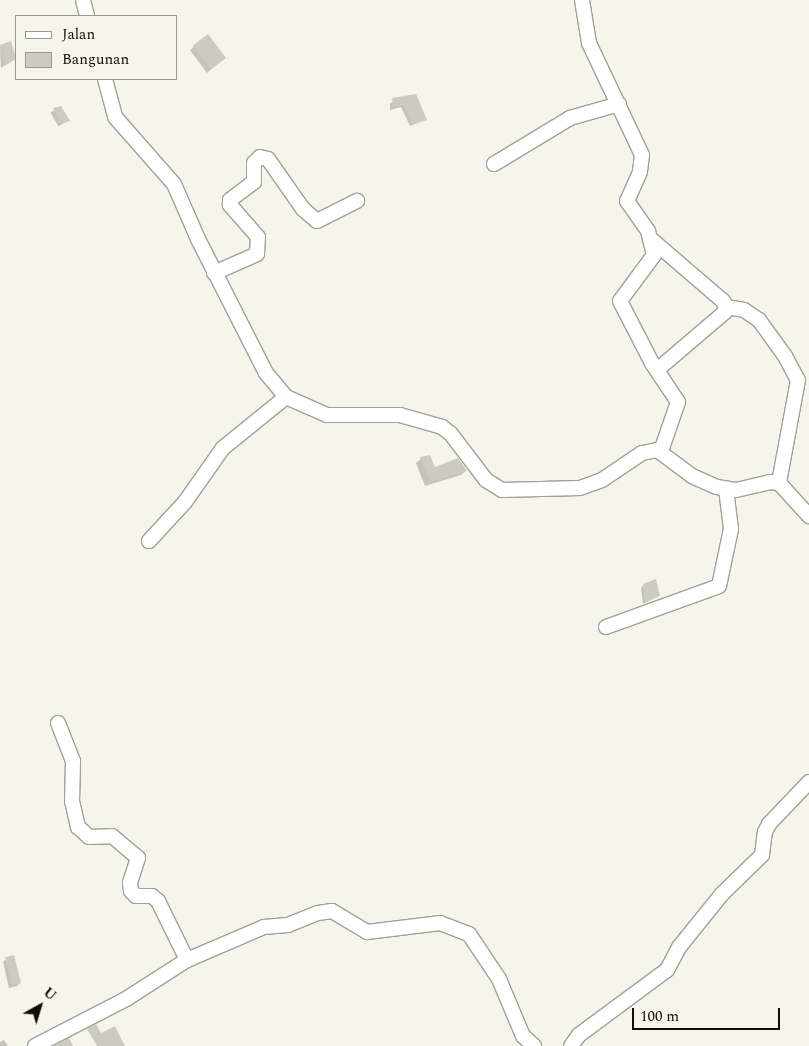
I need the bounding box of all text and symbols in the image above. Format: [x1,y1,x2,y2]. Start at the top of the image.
legend [15,15,178,80]
text: Jalan [62,23,95,46]
text: Bangunan [62,48,129,71]
north arrow [15,981,65,1031]
text: U [39,982,61,1006]
scale bar [634,998,782,1030]
text: 100 m [640,1005,679,1028]

